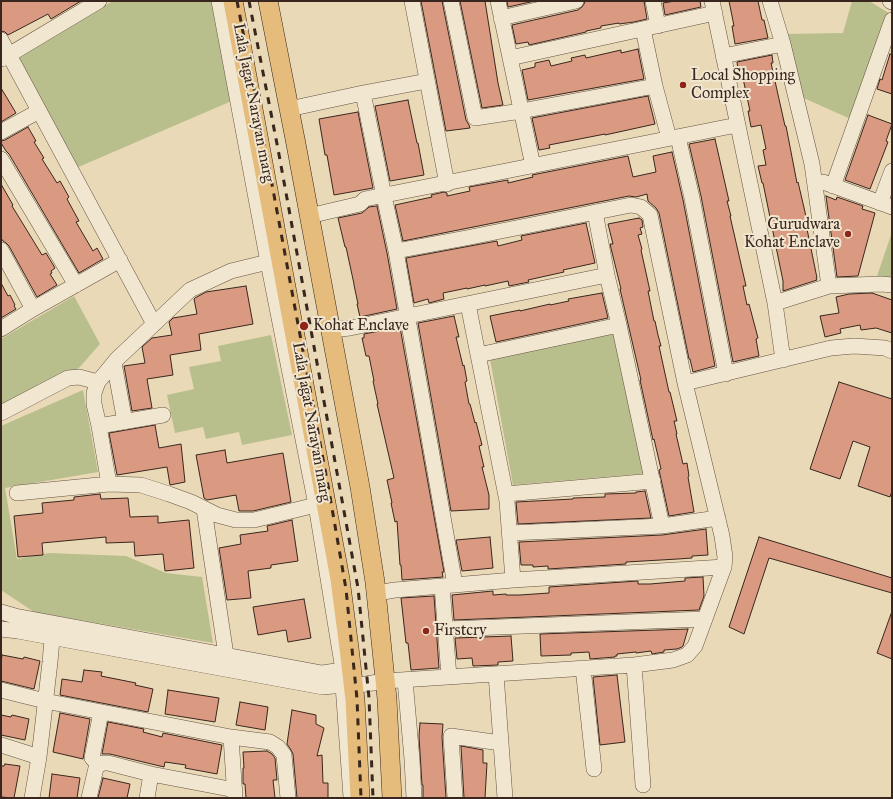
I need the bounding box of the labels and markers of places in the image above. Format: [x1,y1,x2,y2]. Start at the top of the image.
place label: Local Shopping Complex [691,66,795,104]
marker: Local Shopping Complex [678,80,688,90]
place label: Gurudwara Kohat Enclave [744,215,840,253]
marker: Gurudwara Kohat Enclave [843,229,853,239]
place label: Kohat Enclave [313,316,409,336]
marker: Kohat Enclave [298,320,310,332]
place label: Firstcry [434,621,487,641]
marker: Firstcry [421,626,431,636]

